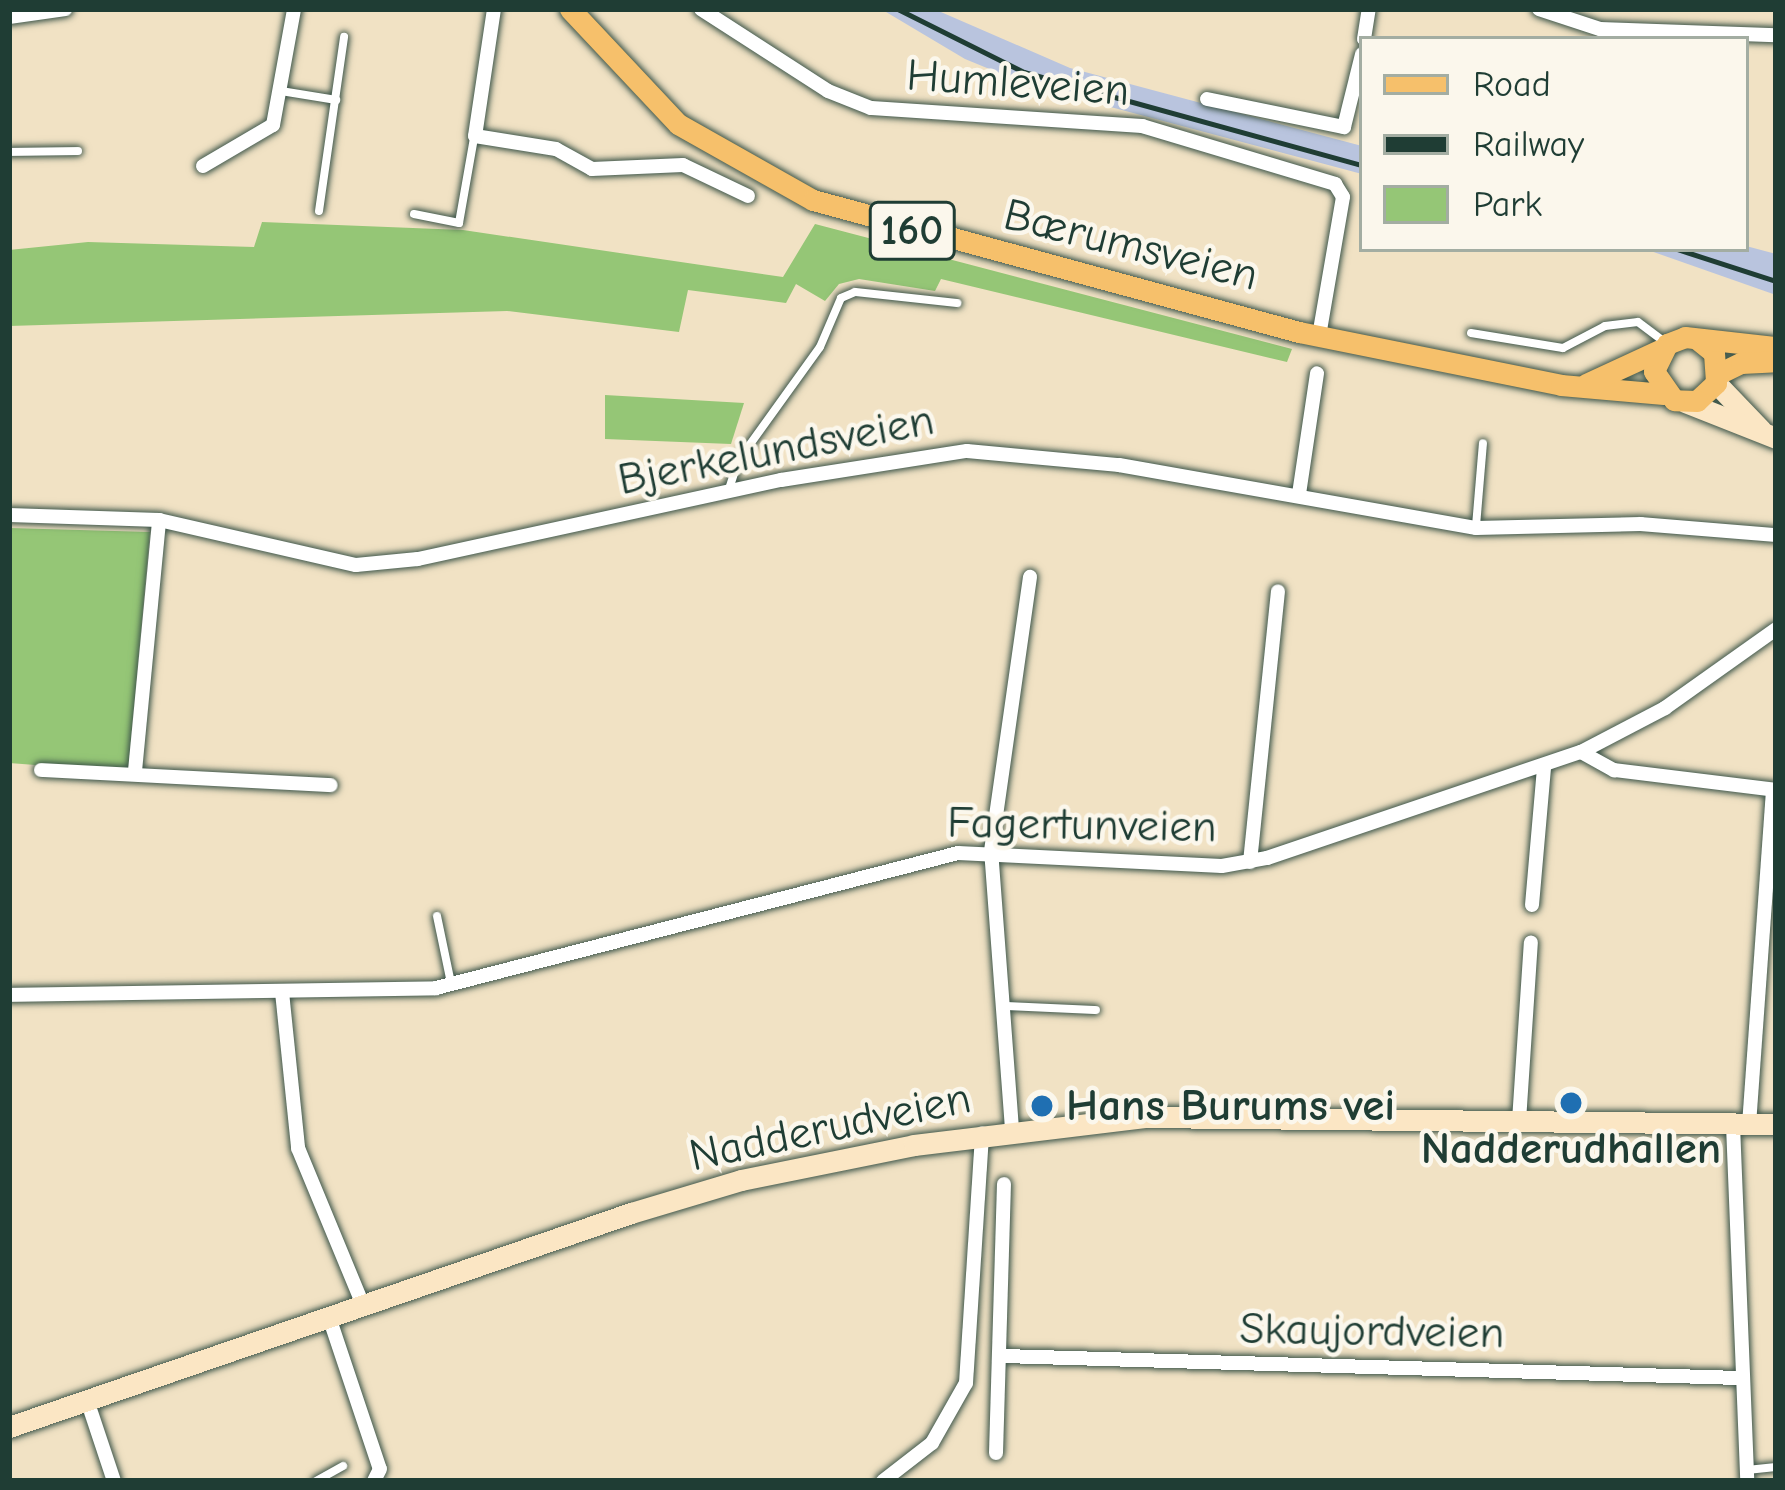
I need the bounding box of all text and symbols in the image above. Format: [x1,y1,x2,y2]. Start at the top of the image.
legend [1359,36,1749,252]
street label: Humleveien [905,48,1131,118]
text: Road [1473,64,1551,105]
text: Railway [1473,124,1584,165]
text: Park [1473,184,1542,225]
street label: Bærumsveien [998,187,1264,303]
road number: 160 [867,195,957,267]
street label: Bjerkelundsveien [613,393,939,507]
street label: Fagertunveien [947,796,1217,854]
street label: Nadderudveien [685,1071,975,1183]
place label: Hans Burums vei [1066,1079,1395,1133]
marker: Nadderudhallen [1558,1090,1584,1116]
marker: Hans Burums vei [1029,1093,1055,1119]
place label: Nadderudhallen [1421,1122,1721,1176]
street label: Skaujordveien [1239,1302,1505,1360]

